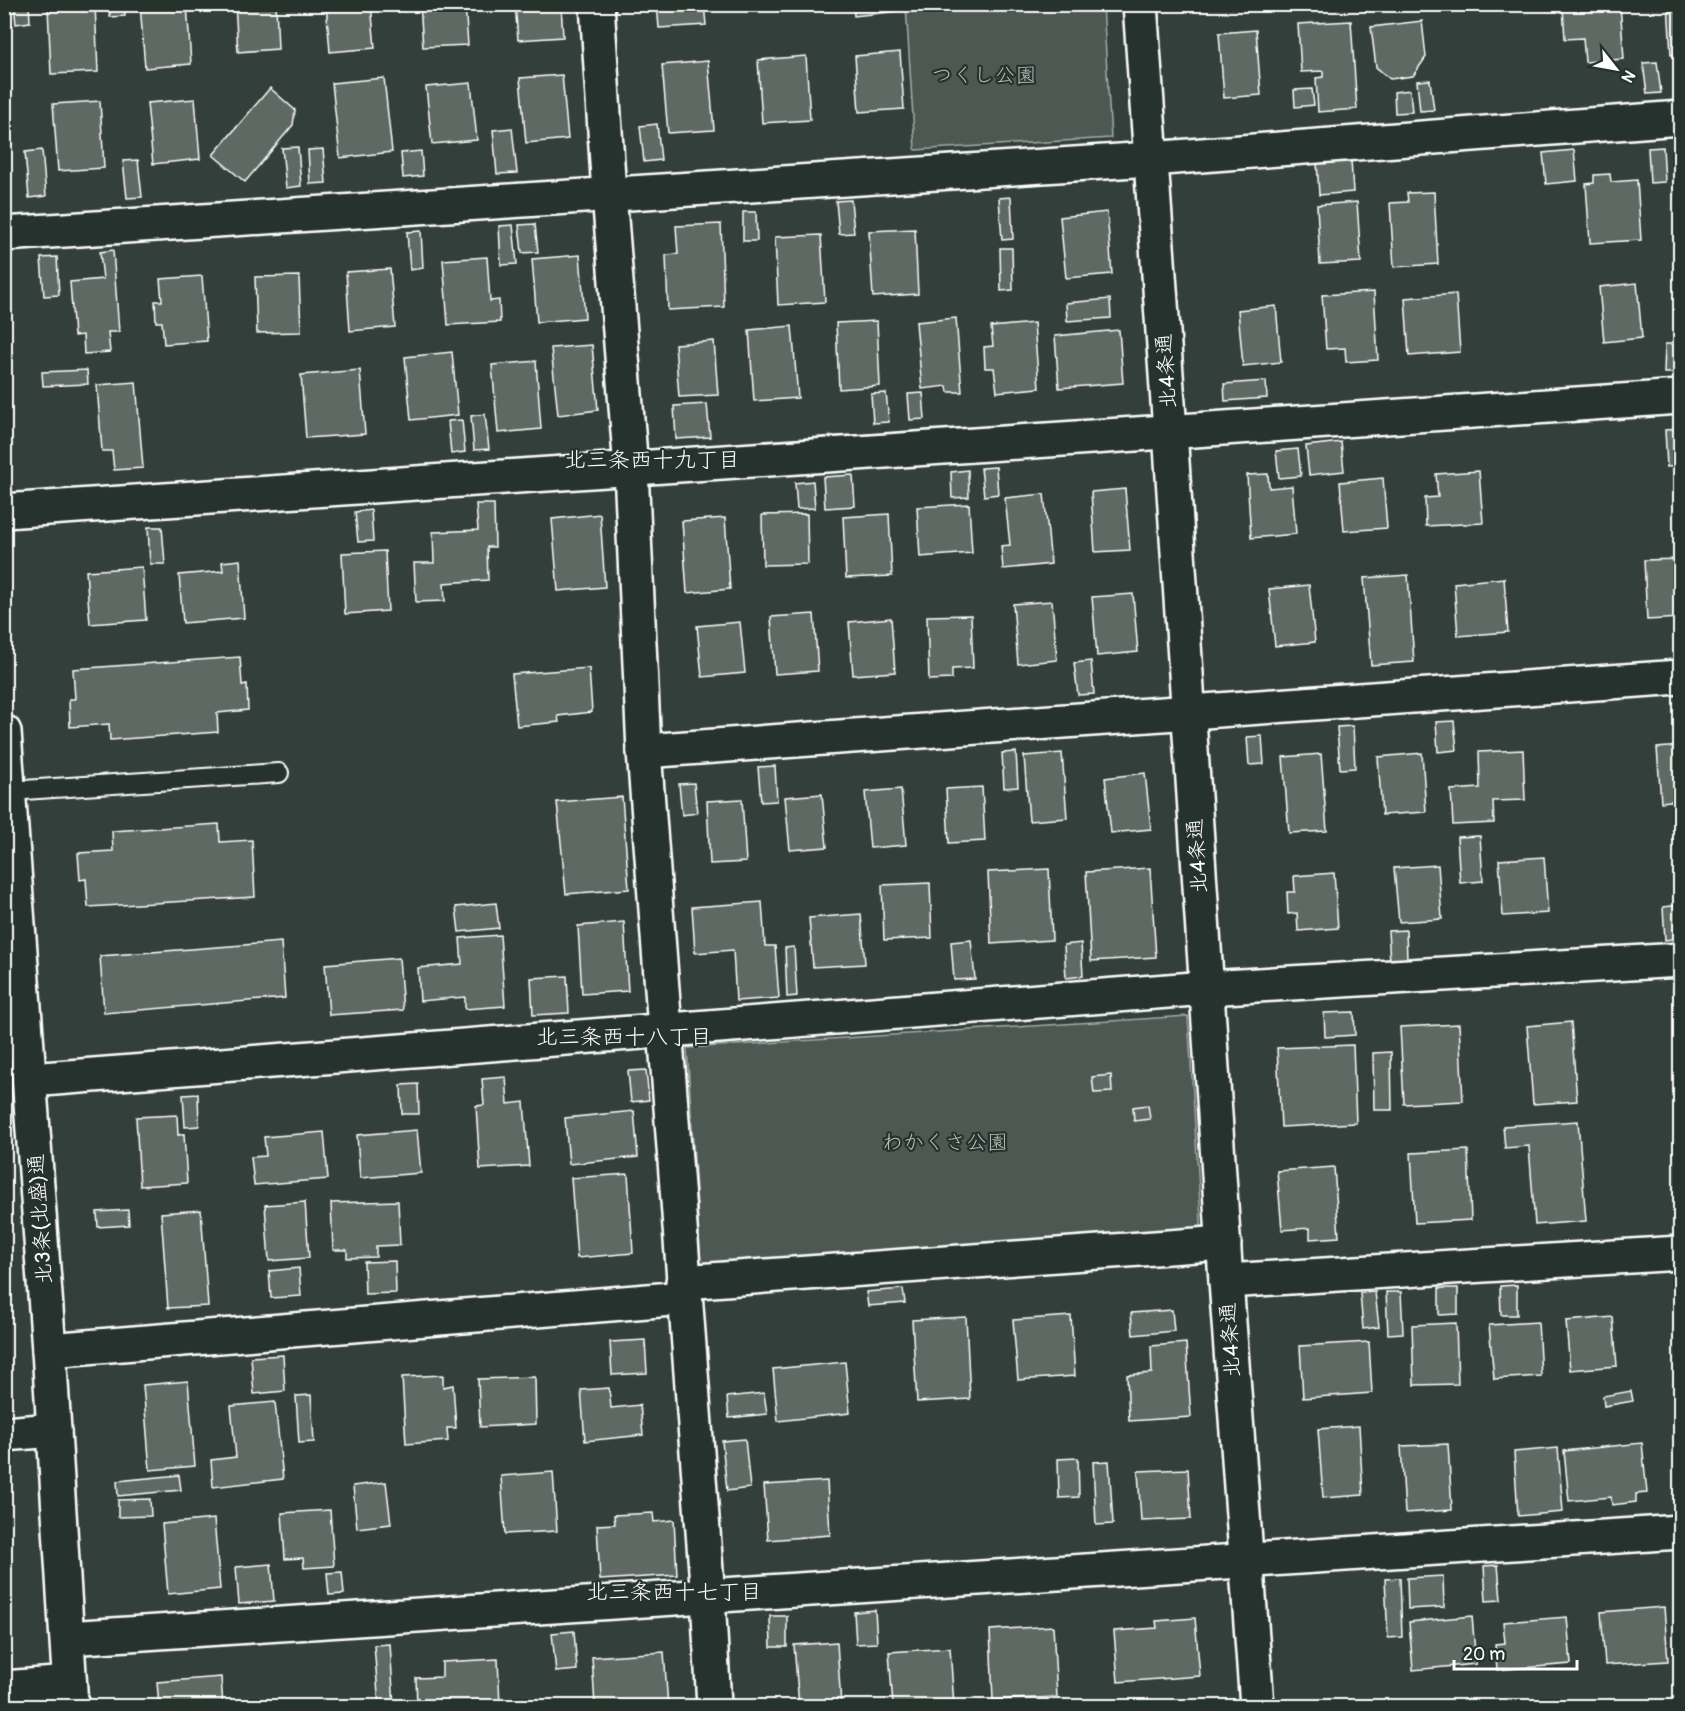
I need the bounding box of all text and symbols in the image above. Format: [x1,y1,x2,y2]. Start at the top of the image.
north arrow [1586,39,1646,99]
park label: つくし公園 [932,62,1037,89]
text: N [1617,66,1639,86]
street label: 北4条通 [1150,333,1183,409]
district label: 北三条西十九丁目 [564,446,740,474]
street label: 北4条通 [1181,818,1214,894]
district label: 北三条西十八丁目 [536,1023,712,1051]
park label: わかくさ公園 [882,1129,1008,1156]
street label: 北3条(北盛)通 [22,1153,59,1285]
street label: 北4条通 [1214,1302,1247,1378]
district label: 北三条西十七丁目 [586,1578,762,1606]
scale bar [1454,1633,1577,1671]
text: 20 m [1463,1643,1505,1666]

